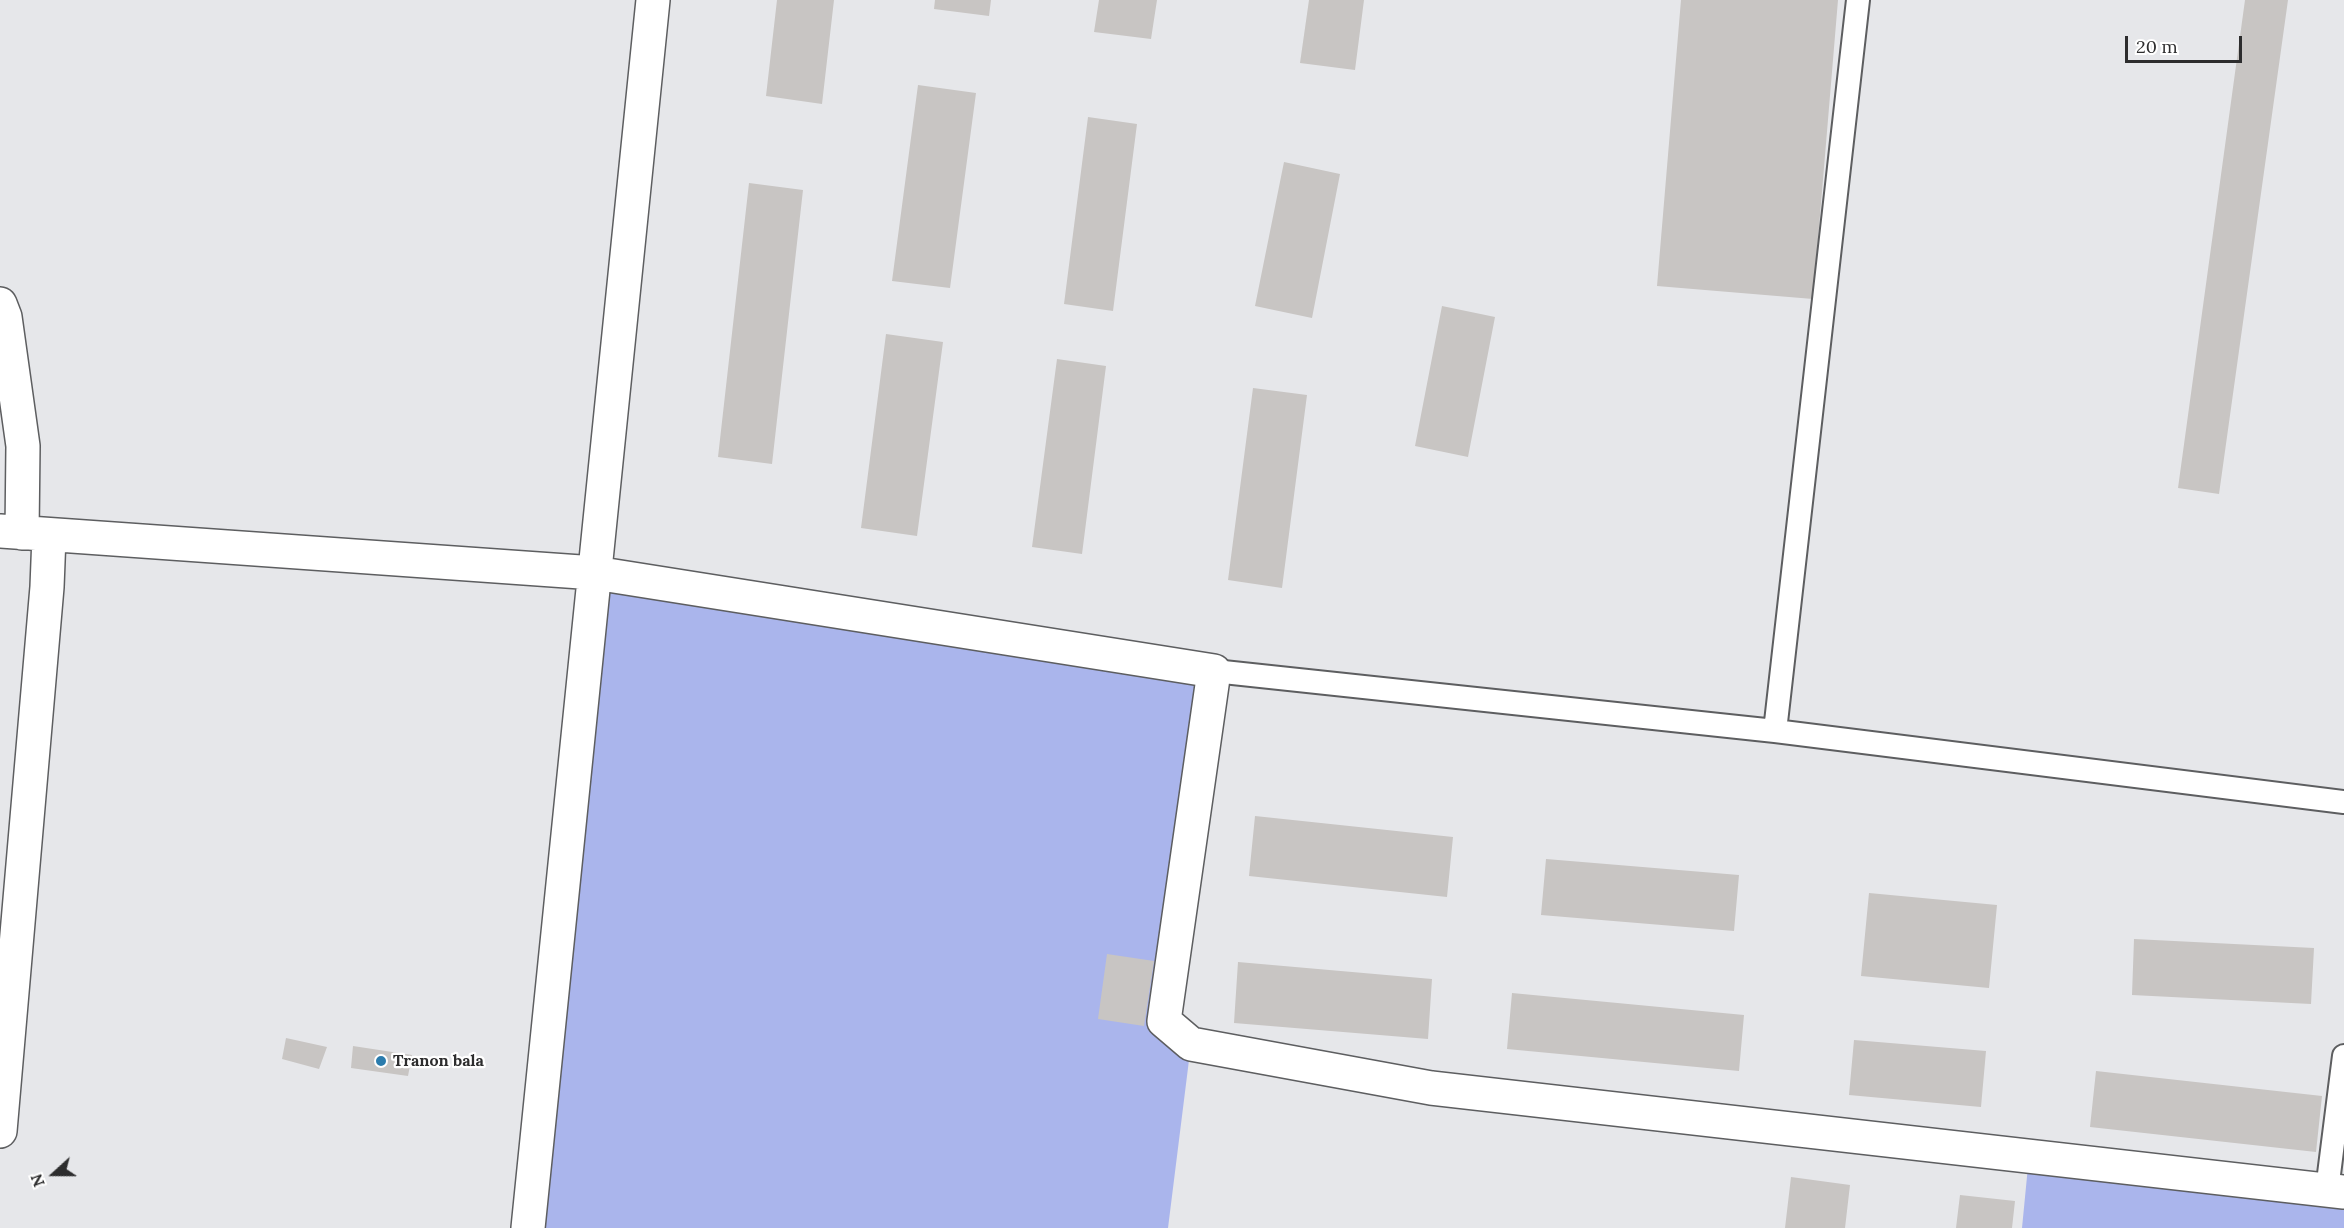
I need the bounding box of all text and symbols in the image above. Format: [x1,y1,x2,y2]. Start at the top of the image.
scale bar [2128,24,2245,62]
text: 20 m [2136,35,2178,58]
place label: Tranon bala [393,1051,484,1071]
marker: Tranon bala [374,1054,388,1068]
north arrow [24,1144,84,1204]
text: N [26,1171,49,1190]

